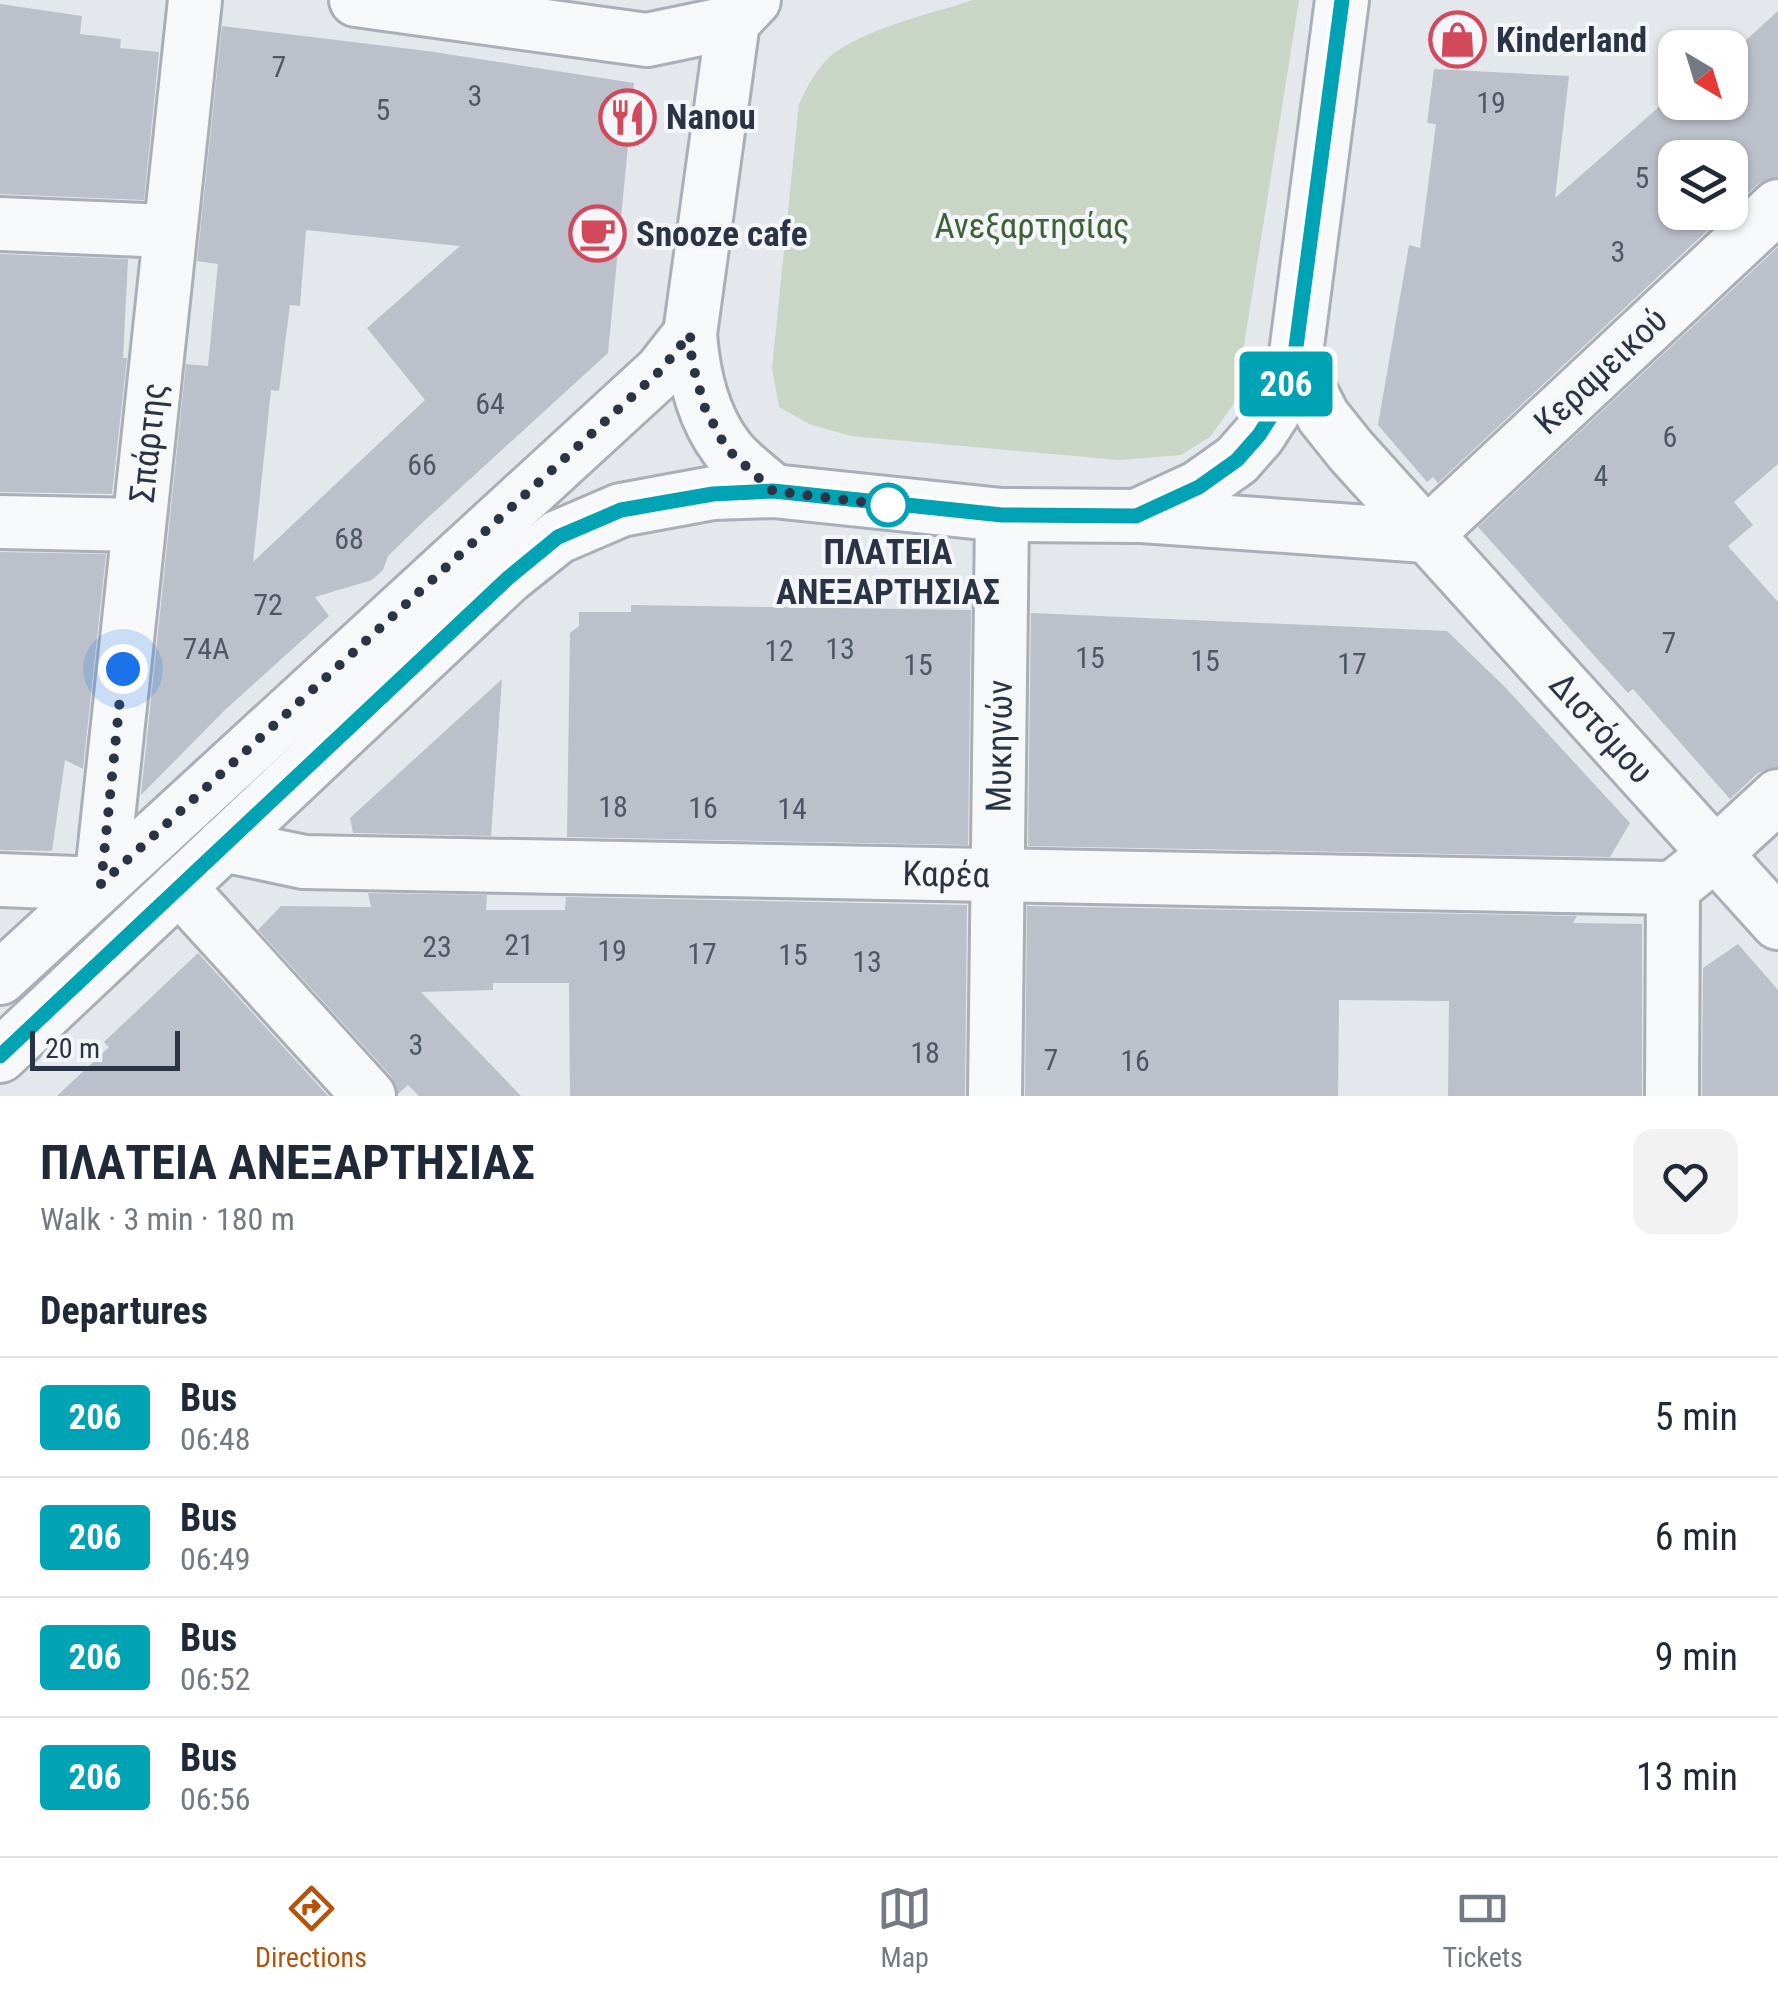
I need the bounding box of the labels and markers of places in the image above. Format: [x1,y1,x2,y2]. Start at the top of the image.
shop icon: Kinderland [1427,10,1487,70]
place label: Kinderland [1496,20,1647,61]
restaurant icon: Nanou [597,87,657,147]
place label: Nanou [666,97,756,138]
cafe icon: Snooze cafe [567,204,627,264]
place label: Snooze cafe [636,214,807,255]
marker: ΠΛΑΤΕΙΑ ΑΝΕΞΑΡΤΗΣΙΑΣ [867,484,909,526]
place label: ΠΛΑΤΕΙΑ ΑΝΕΞΑΡΤΗΣΙΑΣ [776,532,1000,613]

